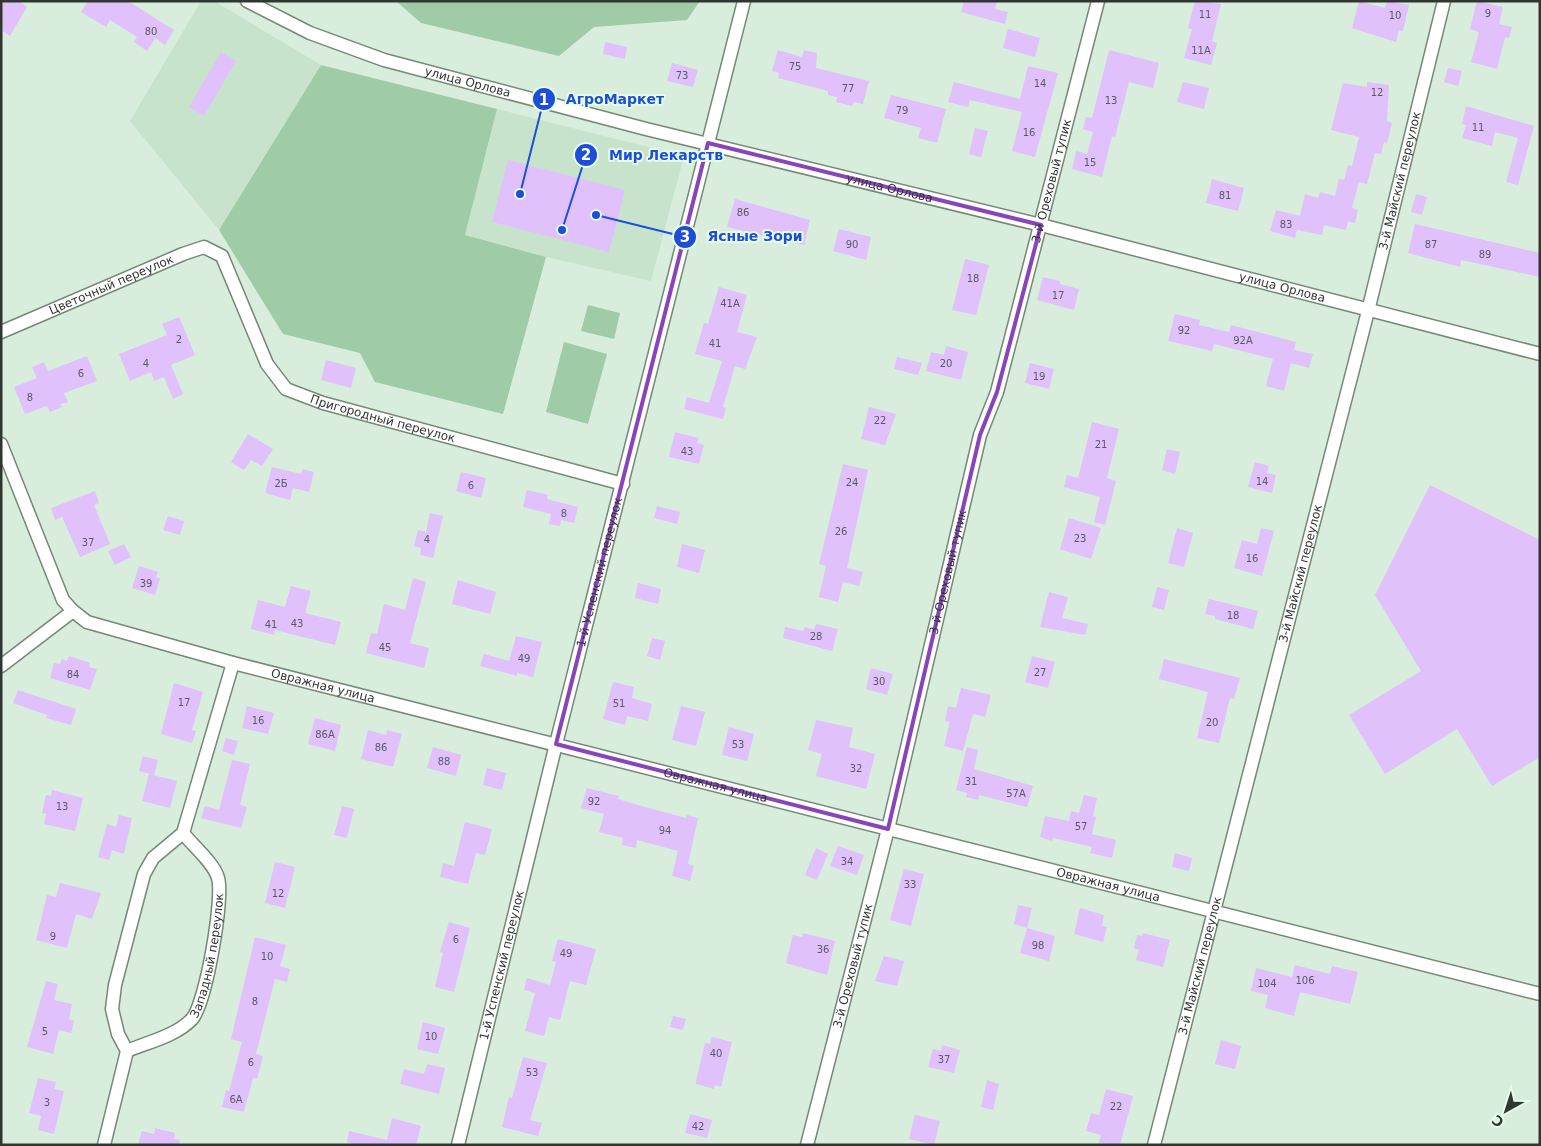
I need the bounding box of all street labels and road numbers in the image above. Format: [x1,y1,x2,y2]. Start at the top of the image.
street label: улица Орлова [423,64,512,100]
street label: 3-й Майский переулок [1376,110,1424,252]
street label: 3-й Ореховый тупик [1029,117,1074,245]
street label: улица Орлова [845,171,934,205]
street label: Цветочный переулок [47,252,176,318]
street label: улица Орлова [1238,270,1327,305]
street label: Пригородный переулок [308,392,457,445]
street label: 1-й Успенский переулок [574,496,625,648]
street label: 3-й Майский переулок [1276,503,1325,644]
street label: 3-й Ореховый тупик [927,508,969,636]
street label: Овражная улица [270,666,376,706]
street label: Овражная улица [662,765,769,805]
street label: Овражная улица [1055,865,1162,905]
street label: 1-й Успенский переулок [477,889,527,1042]
street label: Западный переулок [187,893,226,1020]
street label: 3-й Майский переулок [1176,895,1224,1036]
street label: 3-й Ореховый тупик [830,902,876,1029]

